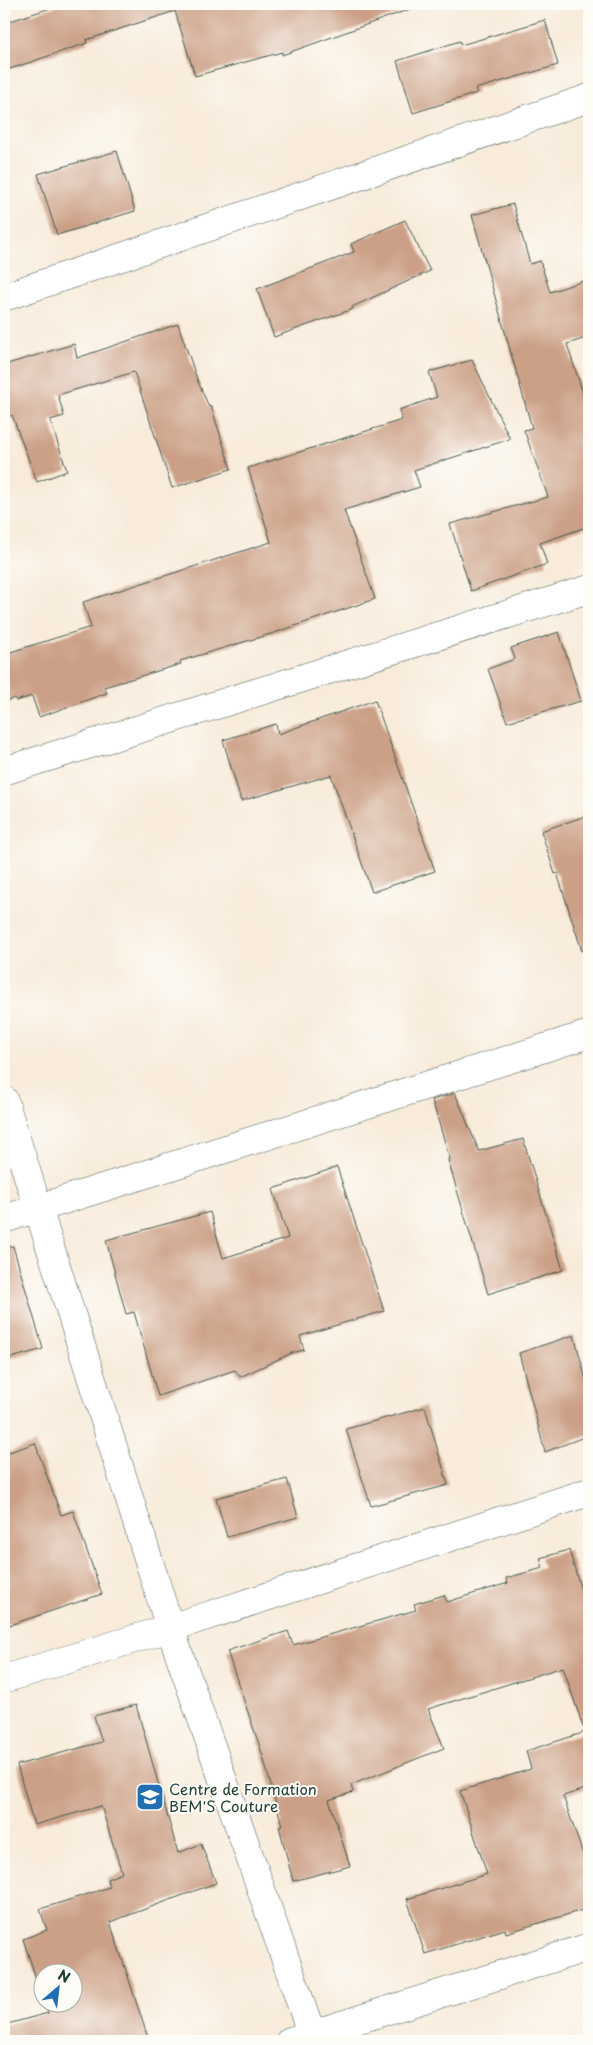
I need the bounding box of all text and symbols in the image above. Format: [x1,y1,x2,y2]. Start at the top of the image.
place label: Centre de Formation BEM'S Couture [169,1777,317,1817]
school or university icon: Centre de Formation BEM'S Couture [135,1782,165,1812]
north arrow [32,1962,82,2012]
text: N [55,1964,74,1988]

